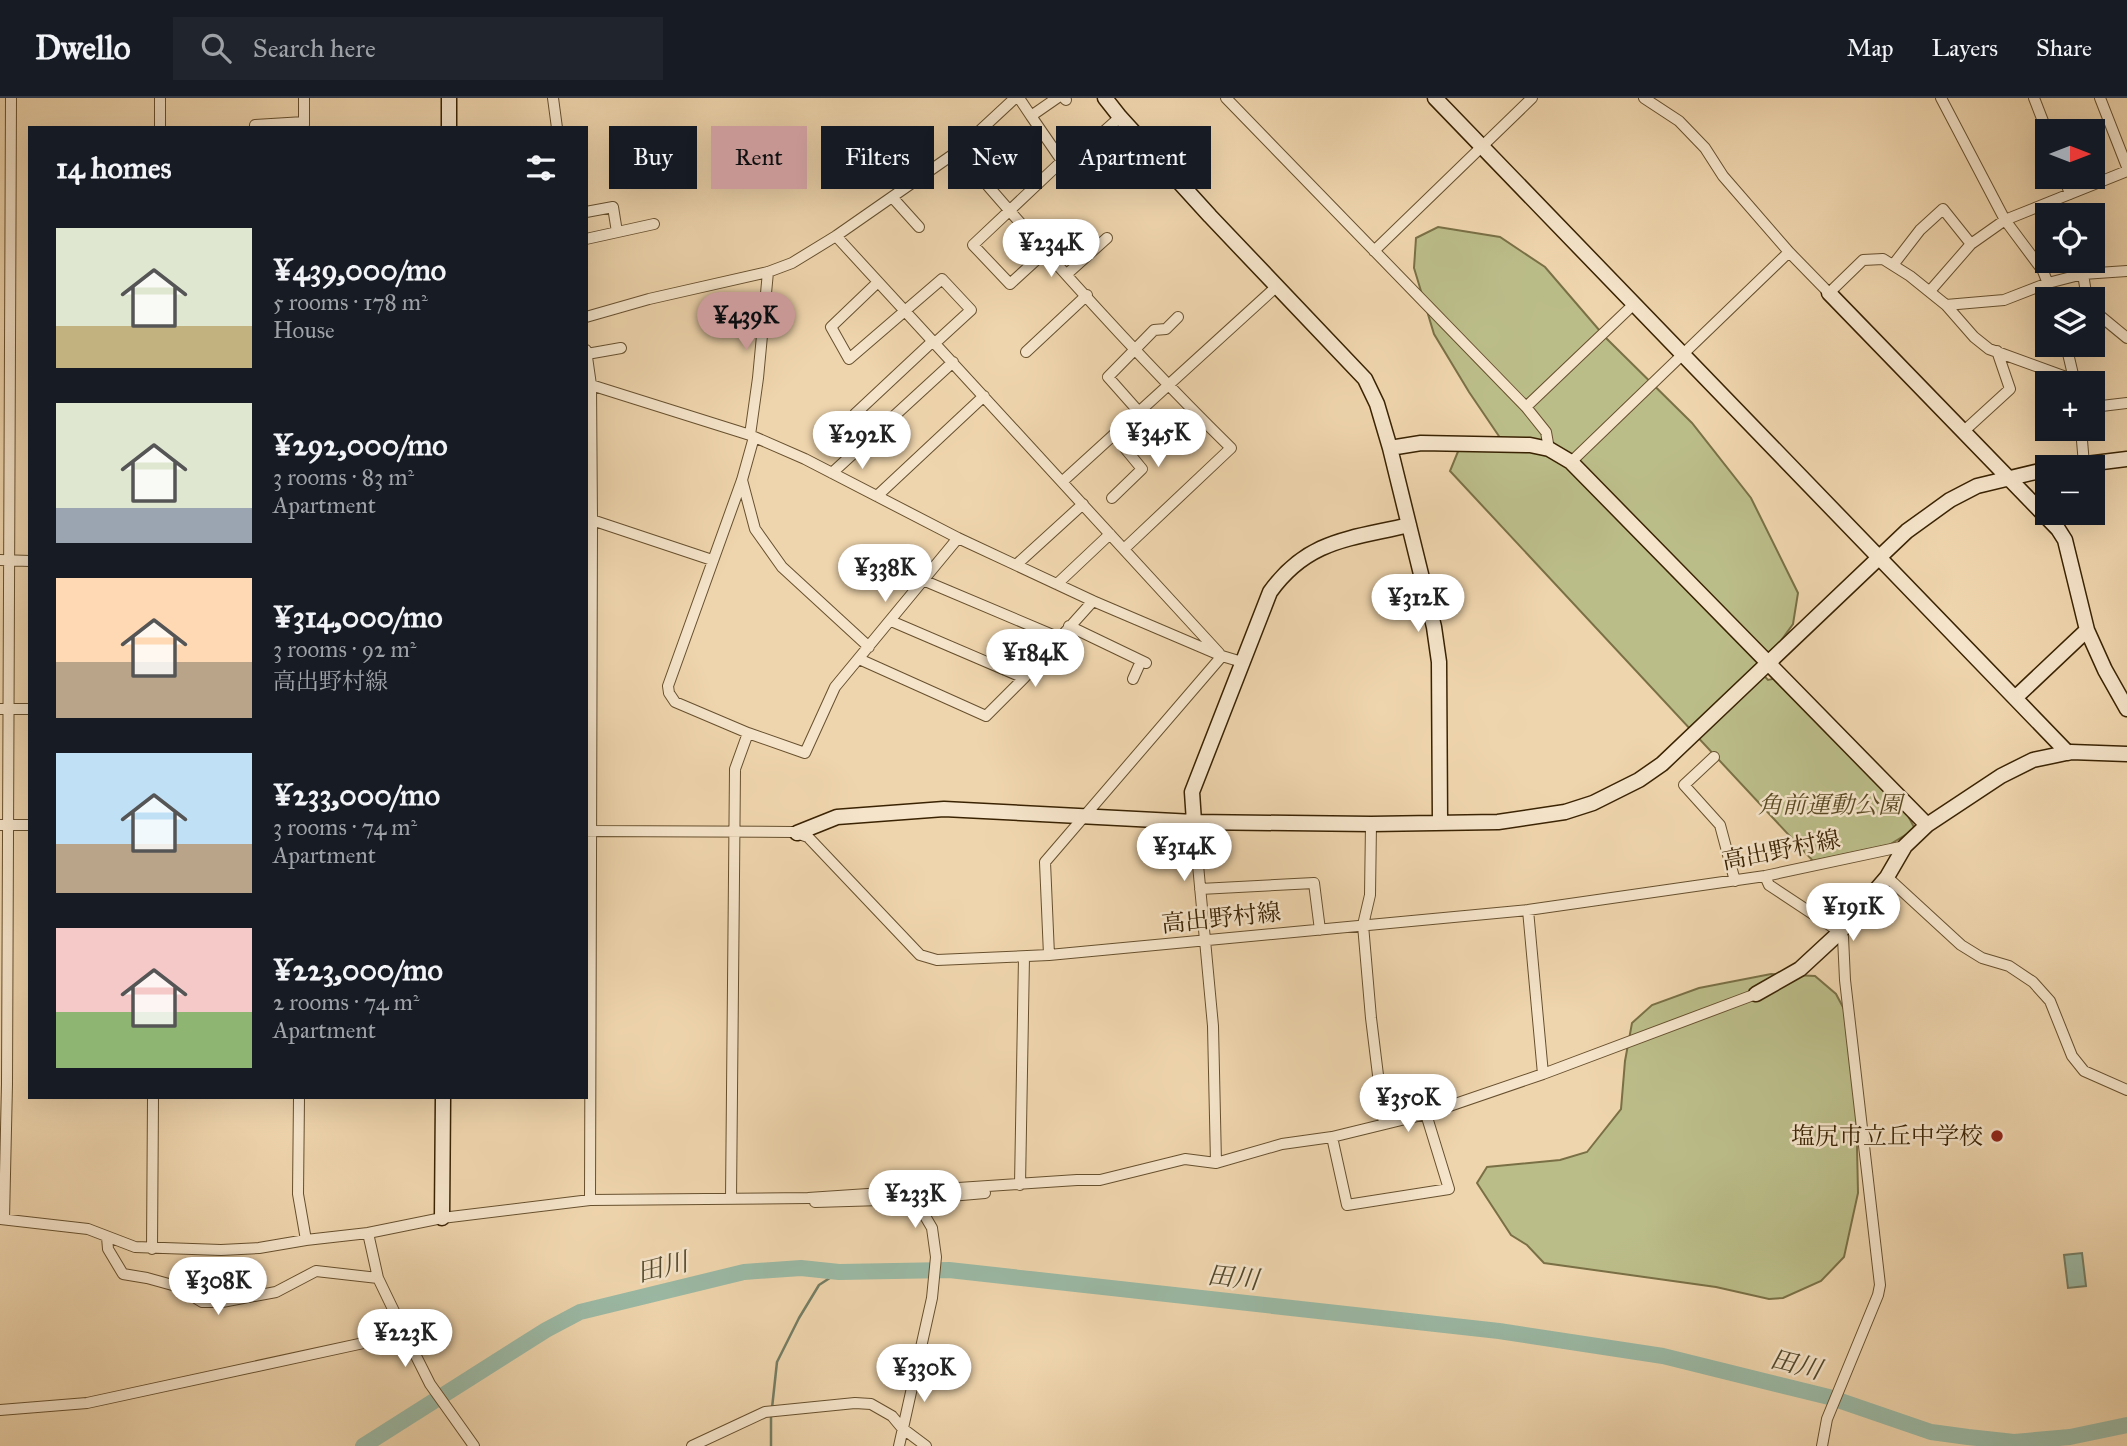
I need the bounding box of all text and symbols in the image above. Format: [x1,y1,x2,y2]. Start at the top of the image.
search box [173,17,663,80]
text: Dwello [35,28,131,68]
icon: search [197,29,235,67]
text: Search here [253,32,376,64]
text: Map [1847,33,1894,63]
text: Layers [1932,33,1998,63]
text: Share [2036,33,2092,63]
north arrow [2035,119,2105,189]
map controls [2035,119,2105,525]
chip: Buy [609,126,697,189]
chip: Rent [711,126,807,189]
chip: Filters [821,126,934,189]
chip: New [948,126,1042,189]
chip: Apartment [1056,126,1211,189]
icon: filters [522,149,560,187]
text: 14 homes [56,150,171,186]
button: locate [2035,203,2105,273]
pin: ¥234K [1002,220,1100,279]
text: ¥234K [1019,228,1083,256]
text: ¥439,000/mo [273,252,446,288]
icon: home [112,256,196,340]
button: layers [2035,287,2105,357]
text: 5 rooms · 178 m² [273,288,428,316]
pin: ¥439K [697,292,795,352]
text: ¥439K [713,301,779,329]
text: House [273,316,335,344]
button: + [2035,371,2105,441]
pin: ¥345K [1109,410,1207,469]
pin: ¥292K [813,412,911,471]
text: ¥345K [1126,418,1190,446]
text: ¥292K [829,420,895,448]
text: ¥292,000/mo [273,427,448,463]
icon: home [112,431,196,515]
button: − [2035,455,2105,525]
text: 3 rooms · 83 m² [273,463,414,491]
text: Apartment [273,491,376,519]
pin: ¥338K [836,545,934,604]
text: ¥338K [854,553,916,581]
pin: ¥312K [1369,574,1467,634]
text: ¥312K [1387,583,1449,611]
text: ¥314,000/mo [273,599,443,635]
icon: home [112,606,196,690]
pin: ¥184K [986,630,1084,689]
text: 3 rooms · 92 m² [273,635,416,663]
text: ¥184K [1002,638,1068,666]
text: 高出野村線 [273,667,388,695]
text: ¥233,000/mo [273,777,440,813]
icon: home [112,781,196,865]
park label: 角前運動公園 [1758,790,1906,820]
text: 3 rooms · 74 m² [273,813,417,841]
pin: ¥314K [1135,824,1233,883]
street label: 高出野村線 [1719,824,1843,876]
text: ¥314K [1153,832,1215,860]
text: Apartment [273,841,376,869]
pin: ¥191K [1804,884,1902,943]
text: ¥191K [1822,892,1884,920]
street label: 高出野村線 [1160,897,1282,939]
text: ¥223,000/mo [273,952,443,988]
icon: home [112,956,196,1040]
text: 2 rooms · 74 m² [273,988,419,1016]
text: Apartment [273,1016,376,1044]
pin: ¥350K [1359,1074,1457,1134]
text: ¥350K [1376,1083,1440,1111]
place label: 塩尻市立丘中学校 [1791,1121,1983,1151]
marker: 塩尻市立丘中学校 [1989,1128,2005,1144]
pin: ¥233K [866,1170,964,1230]
text: ¥233K [884,1179,946,1207]
water label: 田川 [633,1244,694,1289]
pin: ¥308K [169,1258,267,1317]
water label: 田川 [1205,1258,1264,1296]
text: ¥308K [185,1266,251,1294]
pin: ¥223K [356,1310,454,1369]
text: ¥223K [373,1318,437,1346]
water label: 田川 [1767,1342,1828,1387]
pin: ¥330K [875,1344,973,1404]
text: ¥330K [892,1353,956,1381]

